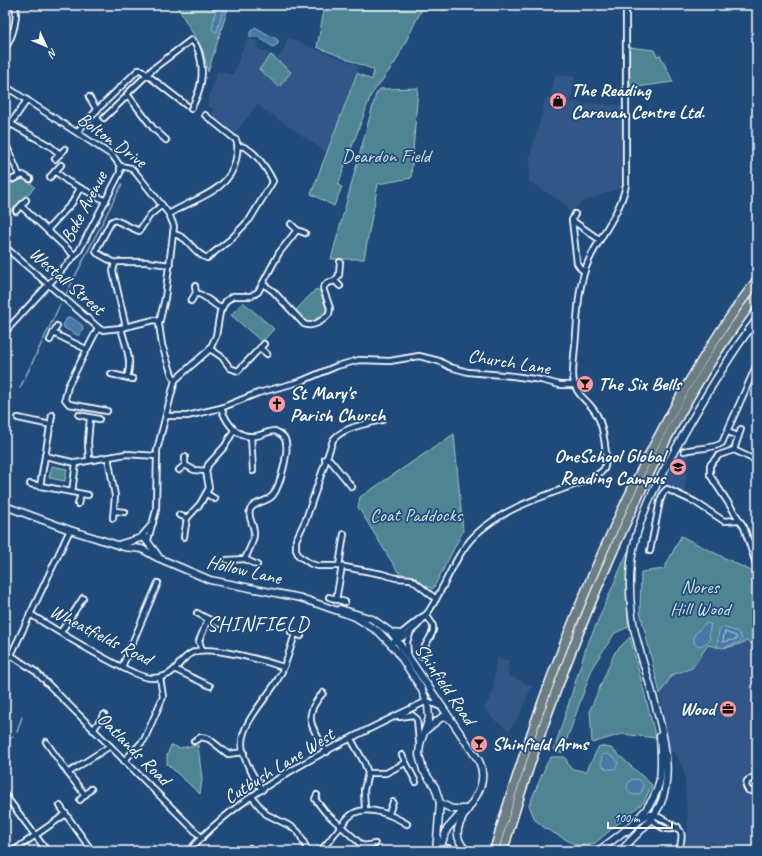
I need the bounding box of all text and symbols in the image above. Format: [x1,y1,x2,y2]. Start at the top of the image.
north arrow [26,26,66,66]
text: N [44,46,61,62]
place label: The Reading Caravan Centre Ltd. [571,78,705,124]
shop icon: The Reading Caravan Centre Ltd. [548,91,568,111]
street label: Bolton Drive [73,107,153,174]
park label: Deardon Field [342,144,434,168]
street label: Beke Avenue [55,166,114,247]
street label: Westall Street [24,242,111,322]
street label: Church Lane [466,344,553,381]
place label: The Six Bells [598,372,683,396]
bar icon: The Six Bells [575,374,595,394]
place label: St Mary's Parish Church [290,381,386,427]
church icon: St Mary's Parish Church [267,394,287,414]
place label: OneSchool Global Reading Campus [554,444,669,490]
school or university icon: OneSchool Global Reading Campus [668,457,688,477]
park label: Coat Paddocks [370,503,463,527]
street label: Hollow Lane [204,550,285,591]
park label: Nores Hill Wood [670,575,733,621]
street label: Wheatfields Road [46,599,158,672]
district label: SHINFIELD [207,611,310,637]
street label: Shinfield Road [409,639,483,732]
place label: Wood [680,697,718,721]
office icon: Wood [718,699,738,719]
street label: Oatlands Road [92,707,178,793]
street label: Cutbush Lane West [220,722,340,809]
place label: Shinfield Arms [492,732,590,756]
bar icon: Shinfield Arms [469,734,489,754]
scale bar [608,804,672,830]
text: 100 m [614,810,641,826]

